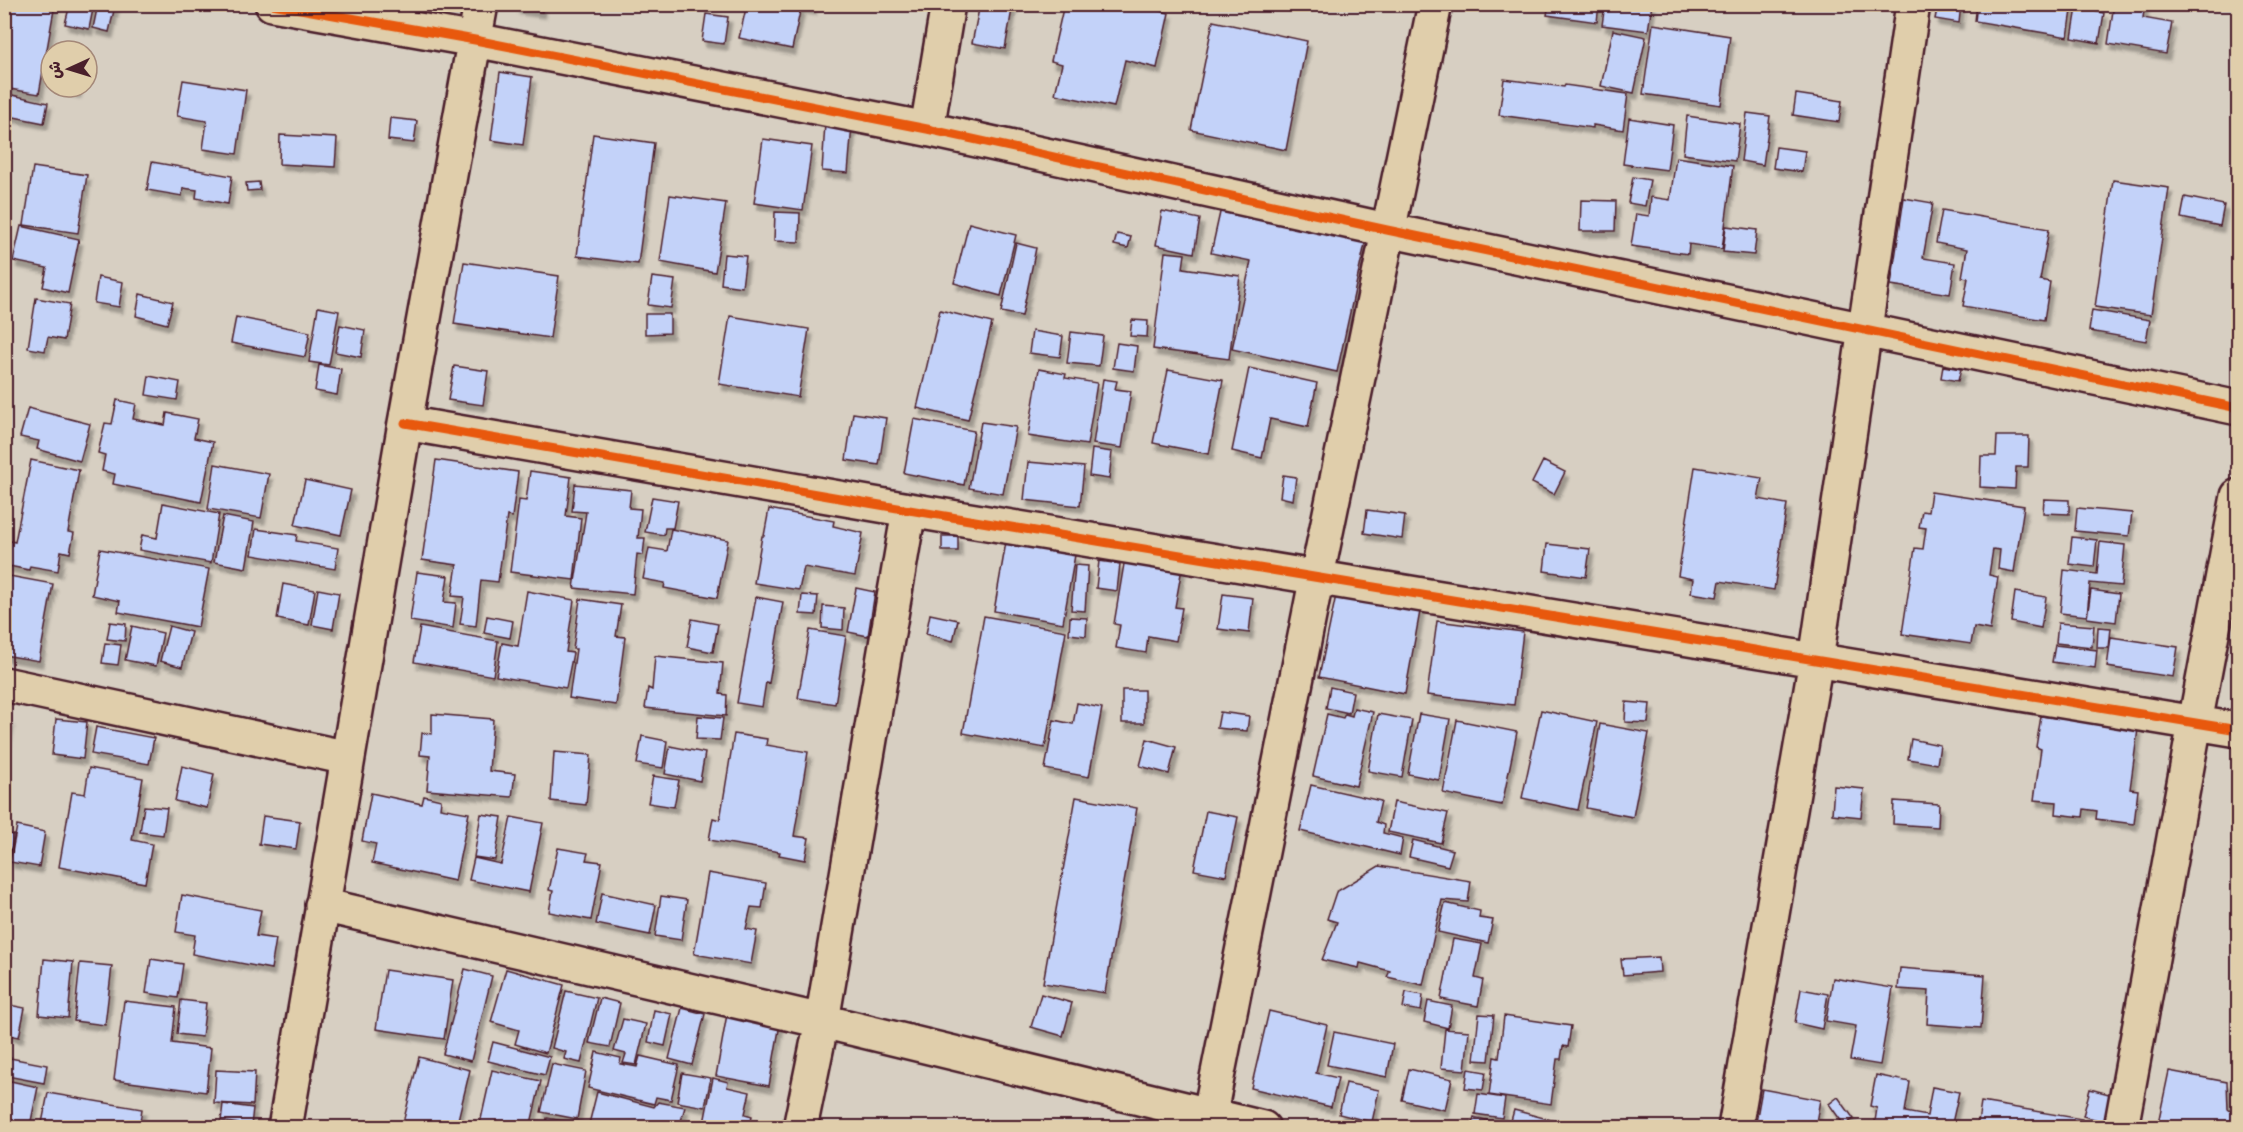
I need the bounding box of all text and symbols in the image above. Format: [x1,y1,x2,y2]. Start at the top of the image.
north arrow [39,39,99,99]
text: ش [42,60,69,80]

